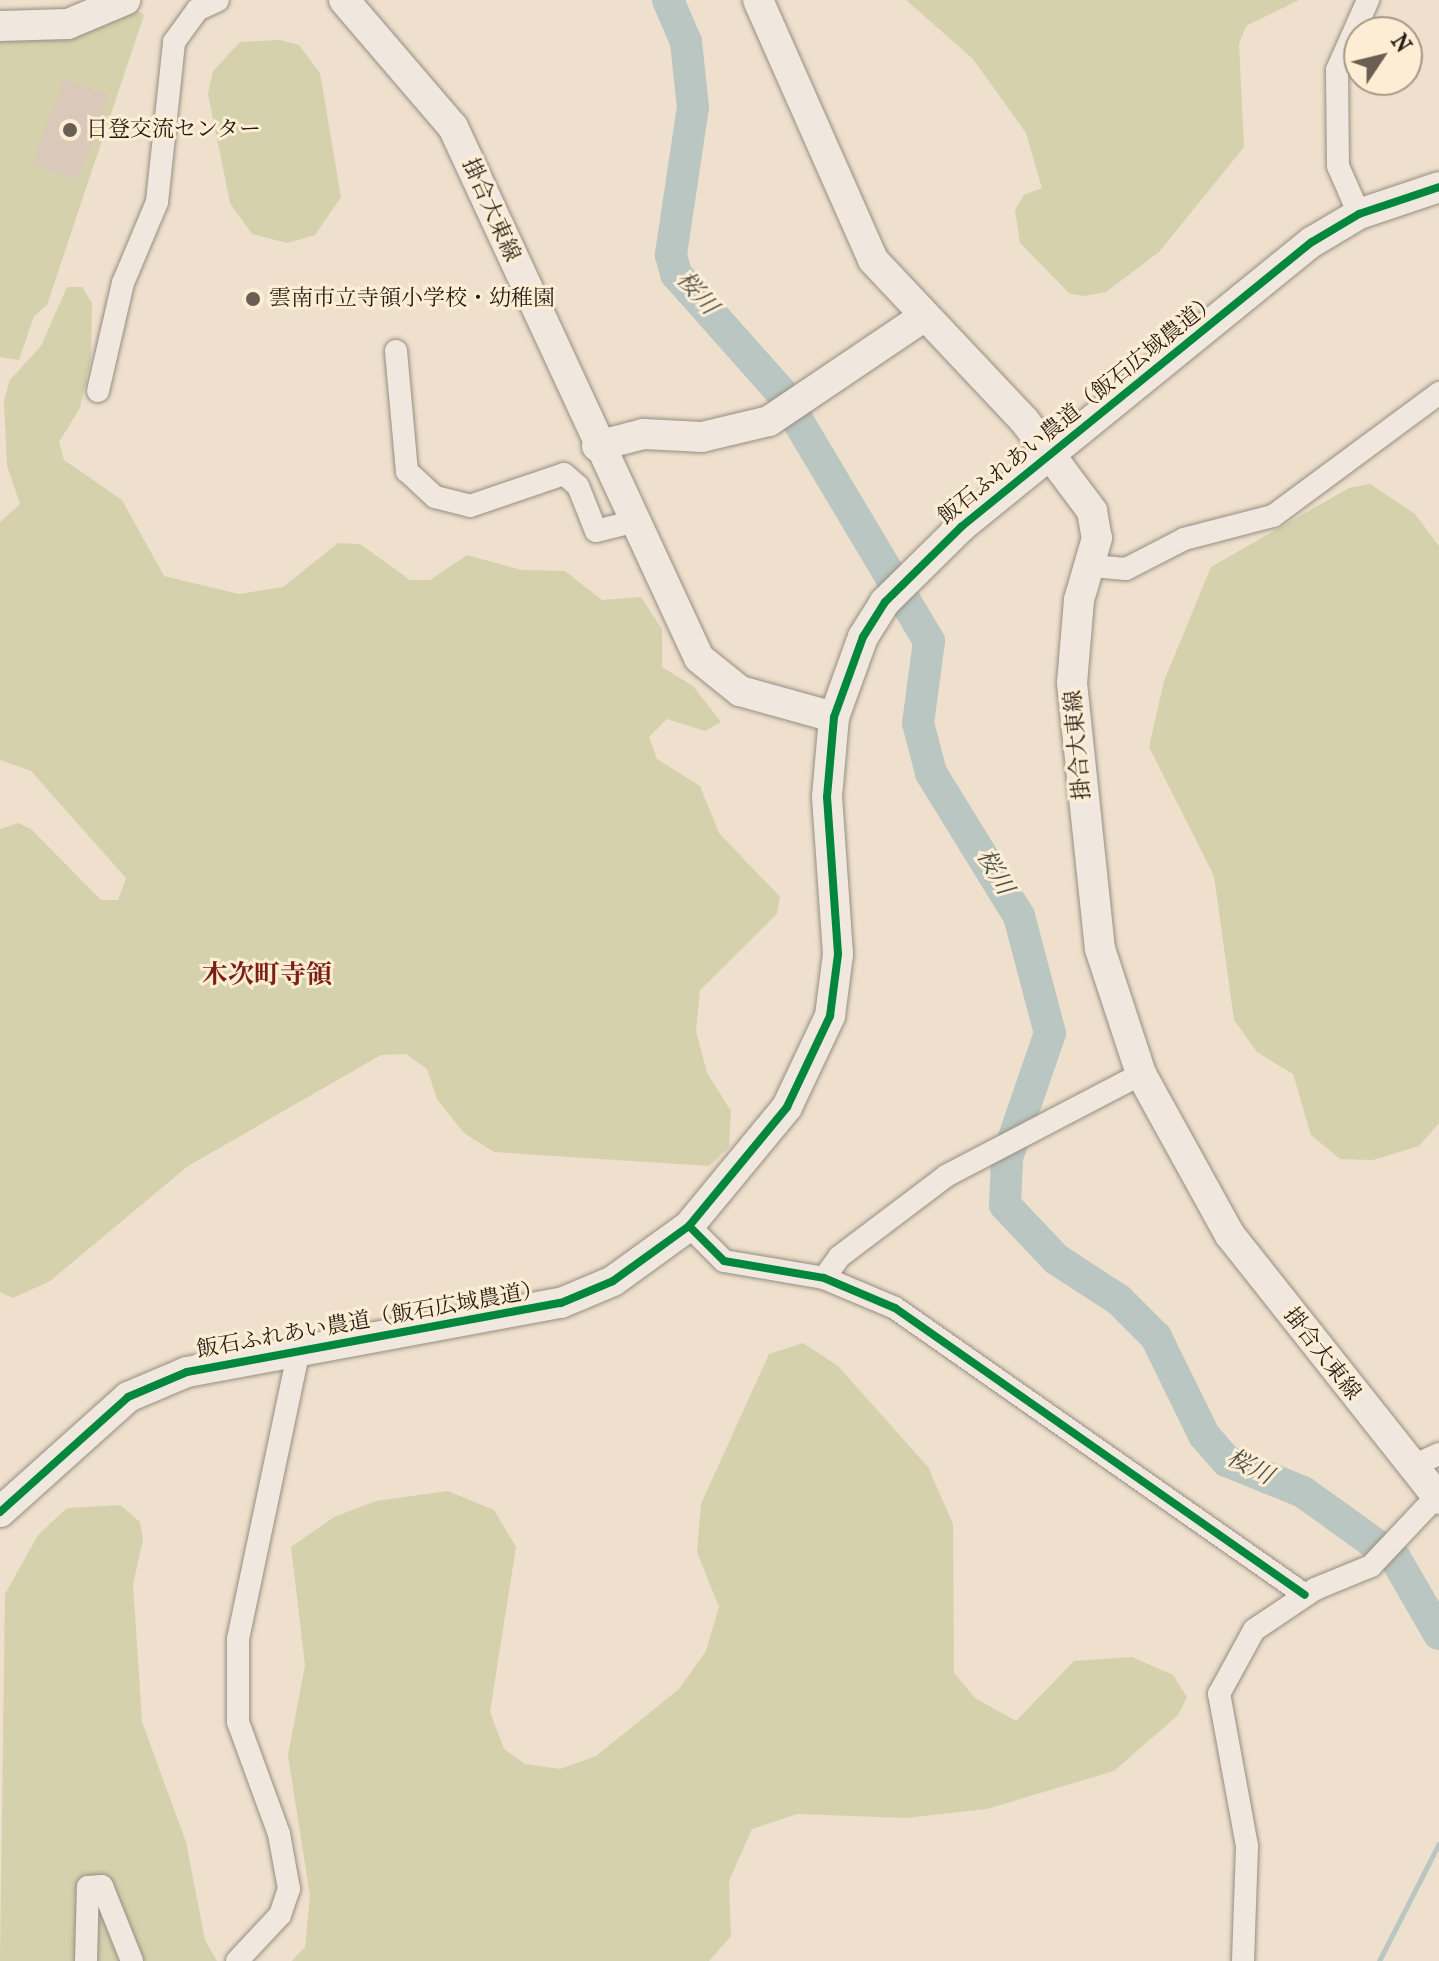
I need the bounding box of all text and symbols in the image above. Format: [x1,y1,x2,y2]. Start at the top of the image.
north arrow [1343,16,1423,96]
text: N [1386,29,1416,58]
place label: 日登交流センター [86,117,262,143]
marker: 日登交流センター [61,121,79,139]
street label: 掛合大東線 [457,154,525,266]
water label: 桜川 [670,265,724,321]
place label: 雲南市立寺領小学校・幼稚園 [269,286,555,312]
street label: 飯石ふれあい農道（飯石広域農道） [933,288,1223,530]
marker: 雲南市立寺領小学校・幼稚園 [244,290,262,308]
street label: 掛合大東線 [1060,689,1096,801]
water label: 桜川 [971,844,1019,900]
district label: 木次町寺領 [202,959,332,991]
street label: 飯石ふれあい農道（飯石広域農道） [194,1276,546,1364]
street label: 掛合大東線 [1278,1303,1366,1405]
water label: 桜川 [1222,1443,1278,1491]

